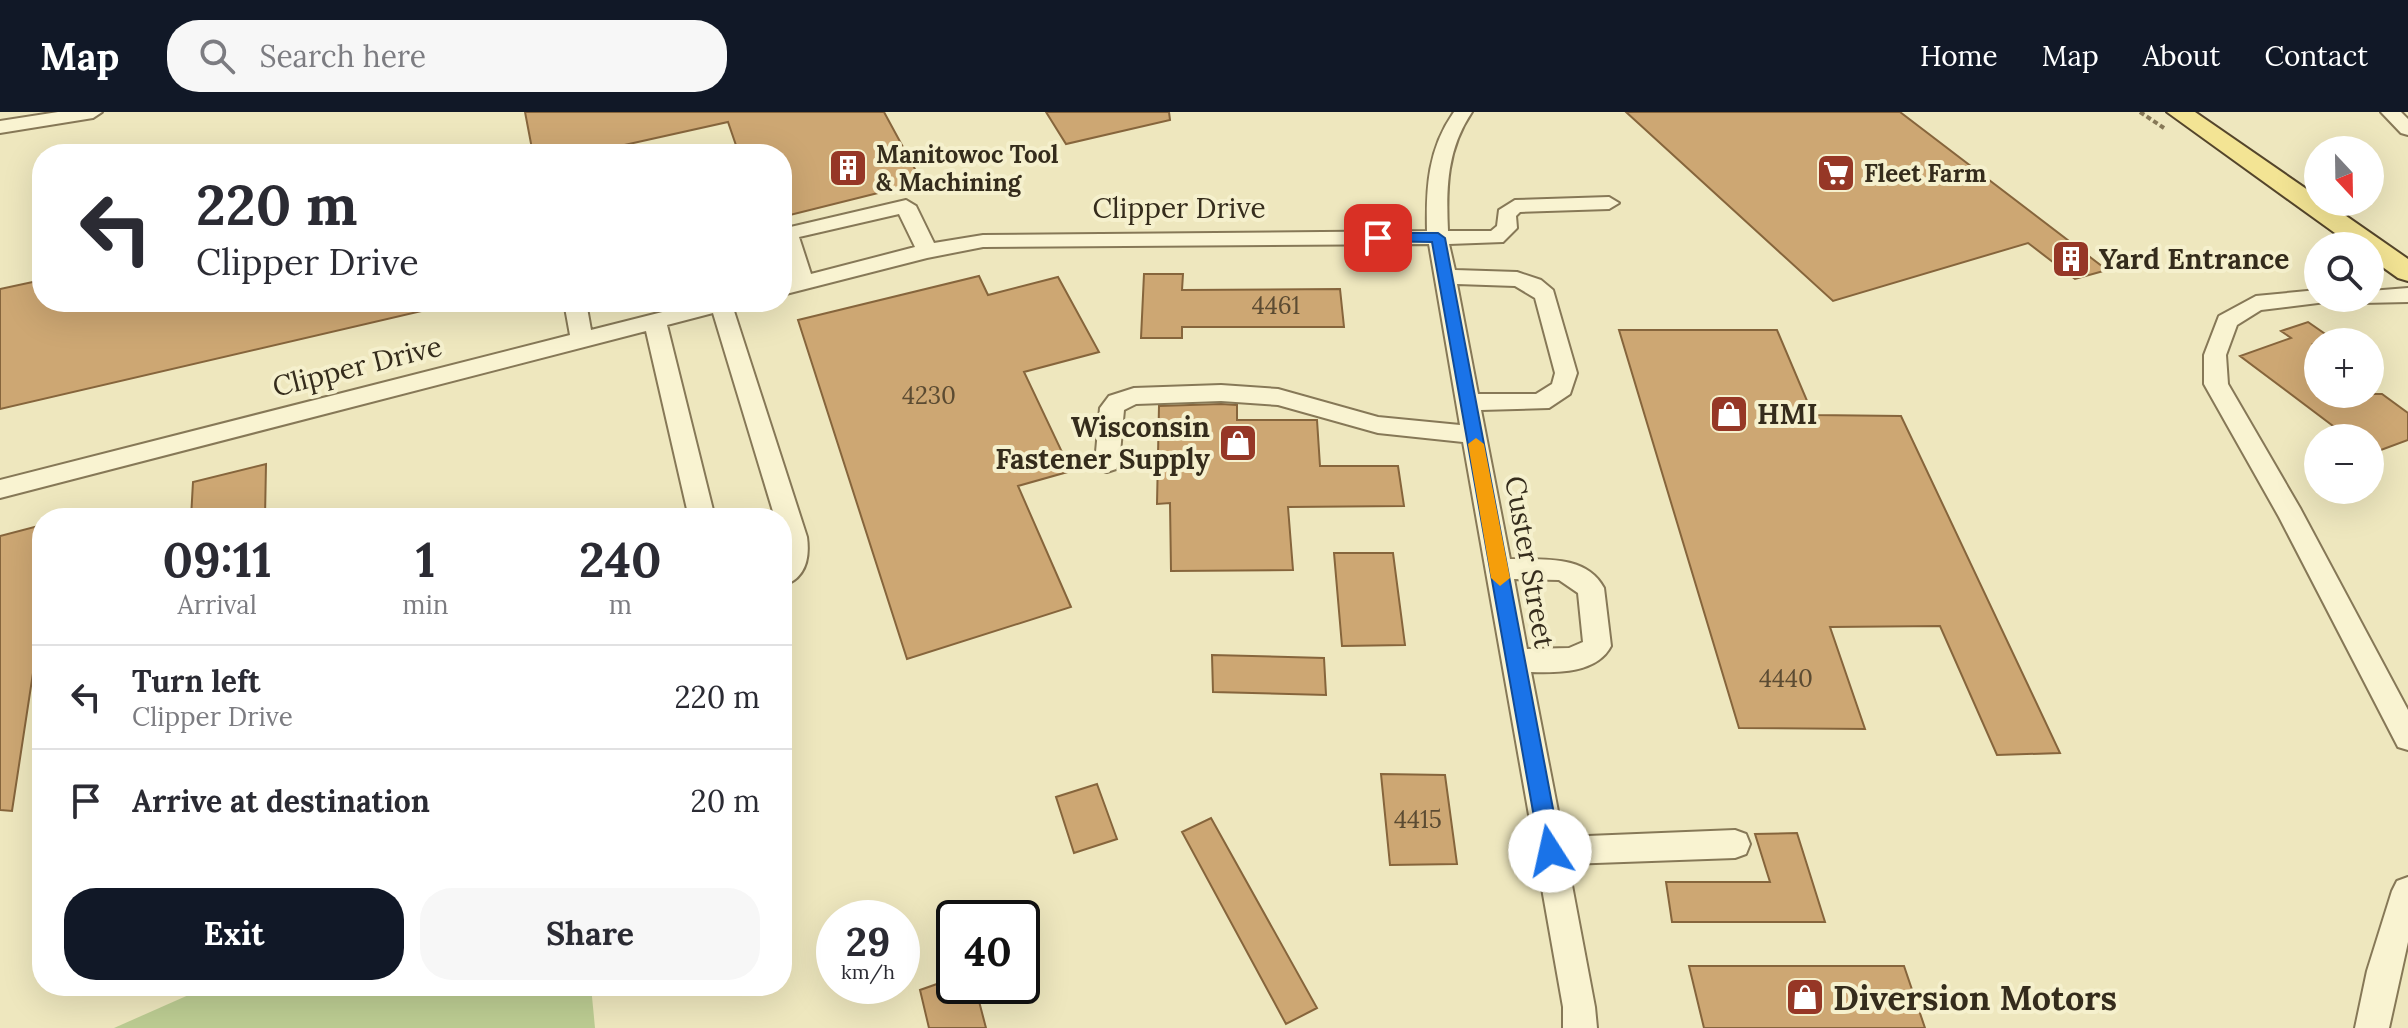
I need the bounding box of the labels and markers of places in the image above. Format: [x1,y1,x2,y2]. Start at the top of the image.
place label: Manitowoc Tool & Machining [876,139,1059,198]
building icon: Manitowoc Tool & Machining [827,147,869,189]
supermarket icon: Fleet Farm [1815,152,1857,194]
place label: Fleet Farm [1864,158,1986,189]
pin [1344,204,1412,272]
building icon: Yard Entrance [2050,238,2092,280]
place label: Yard Entrance [2099,241,2289,277]
shop icon: HMI [1708,393,1750,435]
place label: HMI [1757,396,1818,432]
place label: Wisconsin Fastener Supply [995,409,1211,477]
shop icon: Wisconsin Fastener Supply [1217,422,1259,464]
shop icon: Diversion Motors [1784,976,1826,1018]
place label: Diversion Motors [1833,976,2117,1019]

